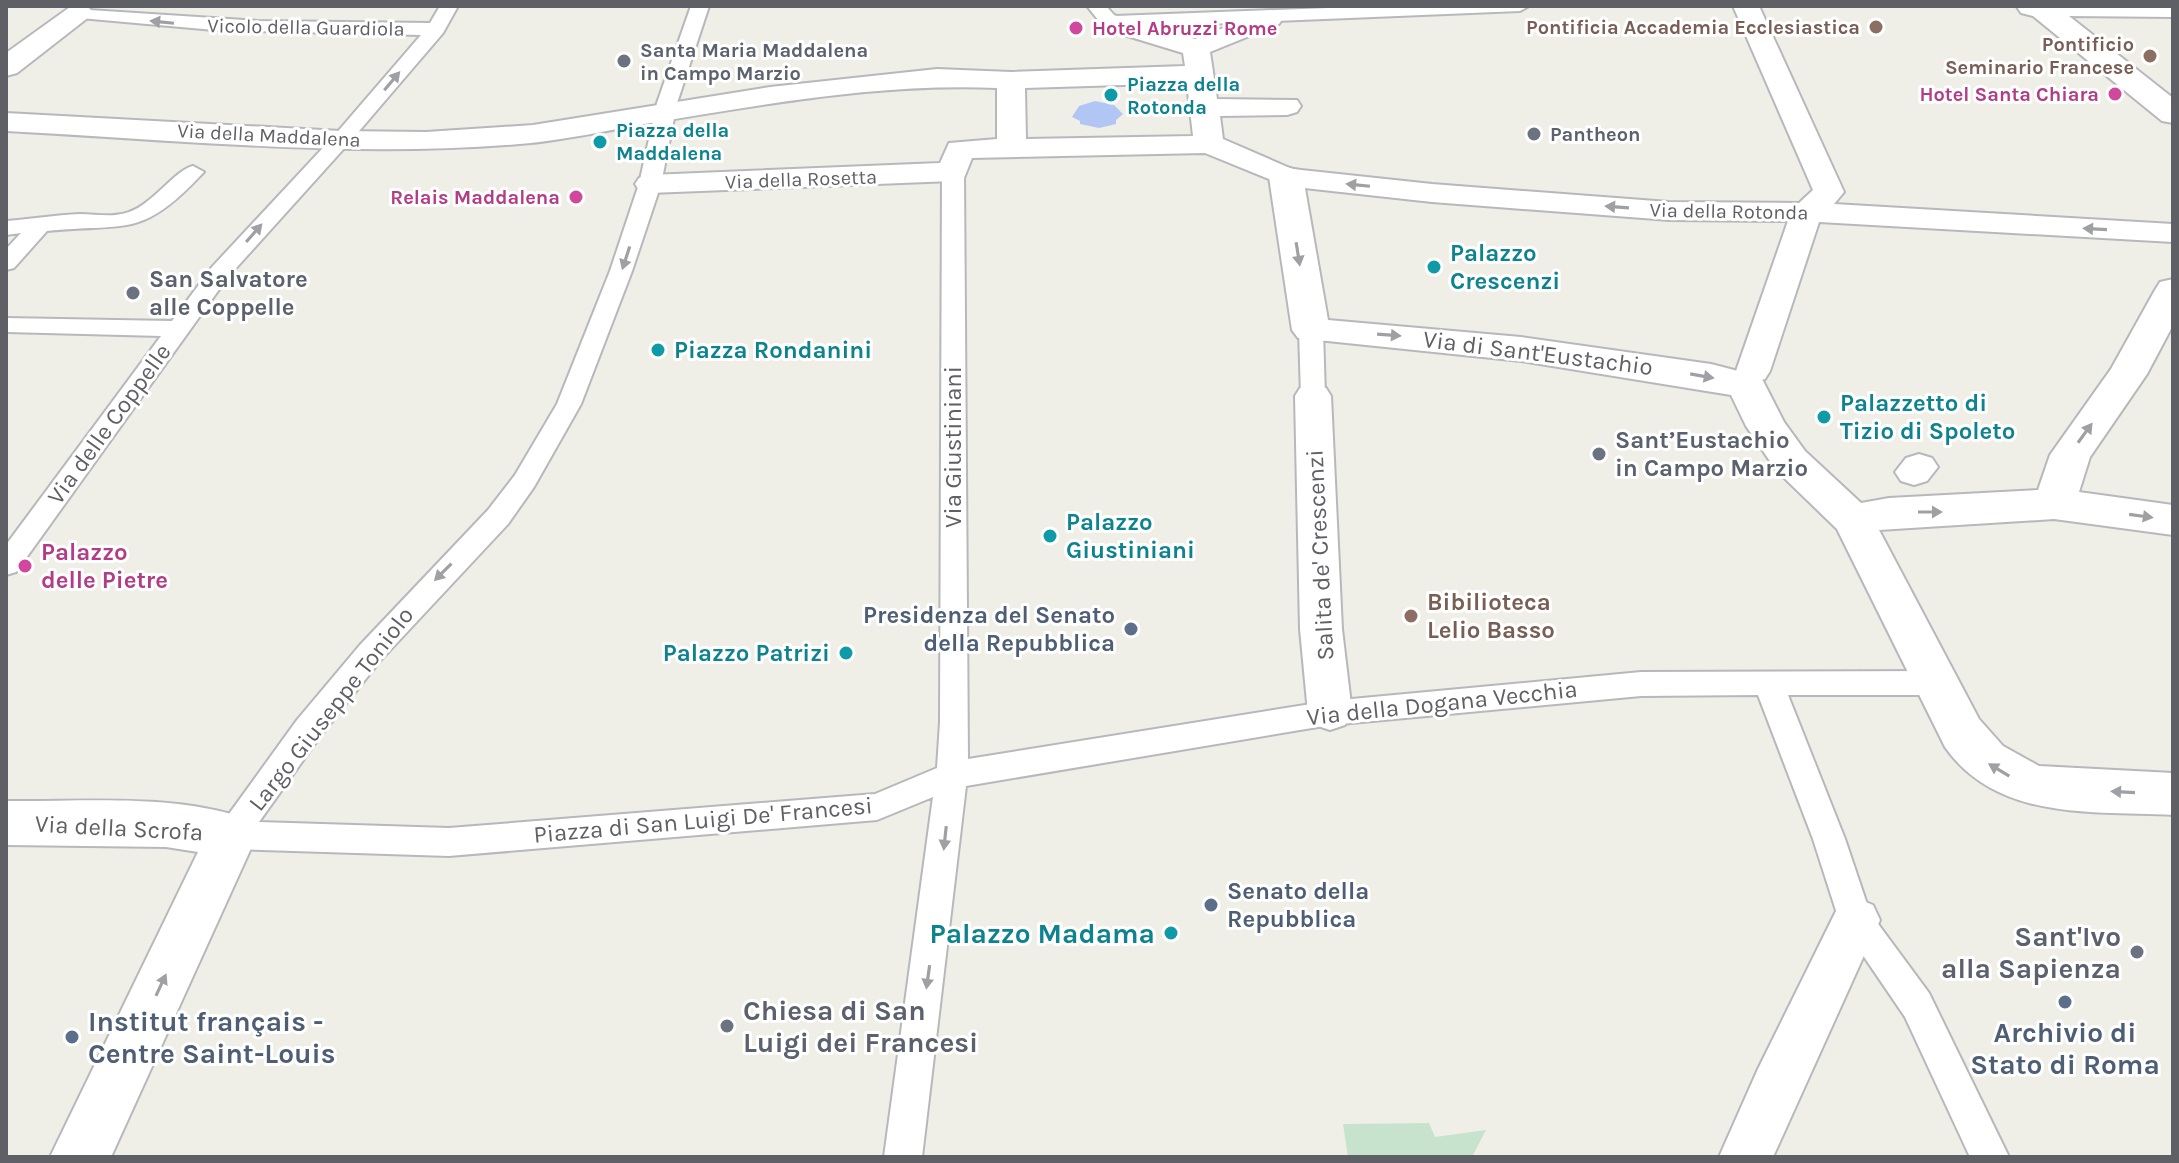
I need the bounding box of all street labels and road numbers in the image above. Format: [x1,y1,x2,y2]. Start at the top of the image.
street label: Vicolo della Guardiola [207,14,405,41]
street label: Via della Maddalena [177,119,361,152]
street label: Via della Rosetta [725,165,877,194]
street label: Via della Rotonda [1649,199,1808,224]
street label: Via di Sant'Eustachio [1422,325,1654,381]
street label: Via delle Coppelle [41,338,177,510]
street label: Via Giustiniani [939,366,967,528]
street label: Salita de' Crescenzi [1300,449,1340,661]
street label: Largo Giuseppe Toniolo [243,601,419,817]
street label: Via della Dogana Vecchia [1305,675,1579,731]
street label: Piazza di San Luigi De' Francesi [532,791,874,849]
street label: Via della Scrofa [34,810,204,846]

